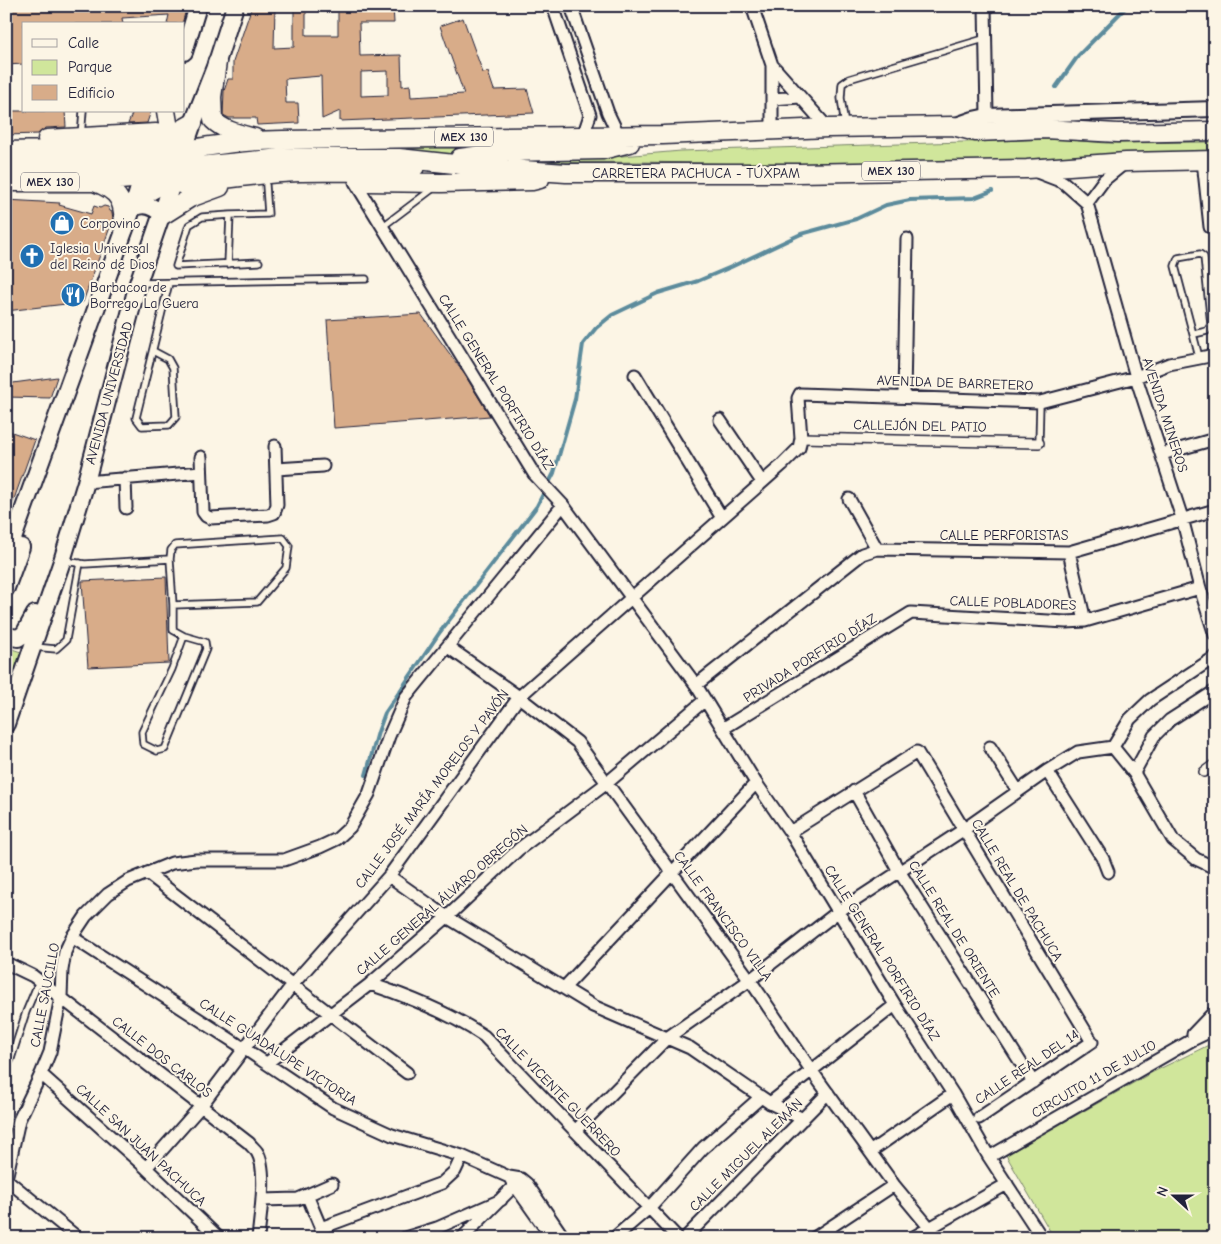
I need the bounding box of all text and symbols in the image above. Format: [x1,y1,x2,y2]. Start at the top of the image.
legend [22,22,185,112]
text: Calle [68,34,100,52]
text: Parque [68,58,113,76]
text: Edificio [68,84,115,102]
road number: MEX 130 [435,128,493,146]
road number: MEX 130 [862,162,920,180]
street label: CARRETERA PACHUCA - TÚXPAM [592,165,800,182]
road number: MEX 130 [21,172,79,192]
shop icon: Corpovino [49,210,75,236]
place label: Corpovino [80,215,140,232]
place label: Iglesia Universal del Reino de Dios [50,240,155,273]
church icon: Iglesia Universal del Reino de Dios [19,243,45,269]
place label: Barbacoa de Borrego La Guera [90,279,199,312]
restaurant icon: Barbacoa de Borrego La Guera [60,282,86,308]
street label: CALLE GENERAL PORFIRIO DÍAZ [435,291,557,473]
street label: AVENIDA UNIVERSIDAD [82,319,136,466]
street label: AVENIDA MINEROS [1138,355,1192,475]
street label: AVENIDA DE BARRETERO [876,372,1034,394]
street label: CALLEJÓN DEL PATIO [853,416,987,436]
street label: CALLE PERFORISTAS [940,527,1069,544]
street label: CALLE POBLADORES [949,592,1077,614]
street label: PRIVADA PORFIRIO DÍAZ [740,610,880,706]
street label: CALLE JOSÉ MARÍA MORELOS Y PAVÓN [351,686,513,892]
street label: CALLE REAL DE PACHUCA [968,816,1066,964]
street label: CALLE GENERAL ÁLVARO OBREGÓN [353,821,531,979]
street label: CALLE FRANCISCO VILLA [670,848,776,984]
street label: CALLE REAL DE ORIENTE [905,857,1003,1001]
street label: CALLE GENERAL PORFIRIO DÍAZ [821,862,943,1044]
street label: CALLE SAUCILLO [27,941,63,1049]
street label: CALLE GUADALUPE VICTORIA [196,995,360,1109]
street label: CALLE DOS CARLOS [109,1013,216,1102]
street label: CALLE VICENTE GUERRERO [492,1024,624,1160]
street label: CALLE REAL DEL 14 [972,1026,1082,1108]
street label: CIRCUITO 11 DE JULIO [1029,1036,1159,1122]
street label: CALLE SAN JUAN PACHUCA [72,1080,210,1210]
street label: CALLE MIGUEL ALEMÁN [686,1095,806,1215]
north arrow [1148,1172,1198,1222]
text: N [1153,1184,1172,1199]

